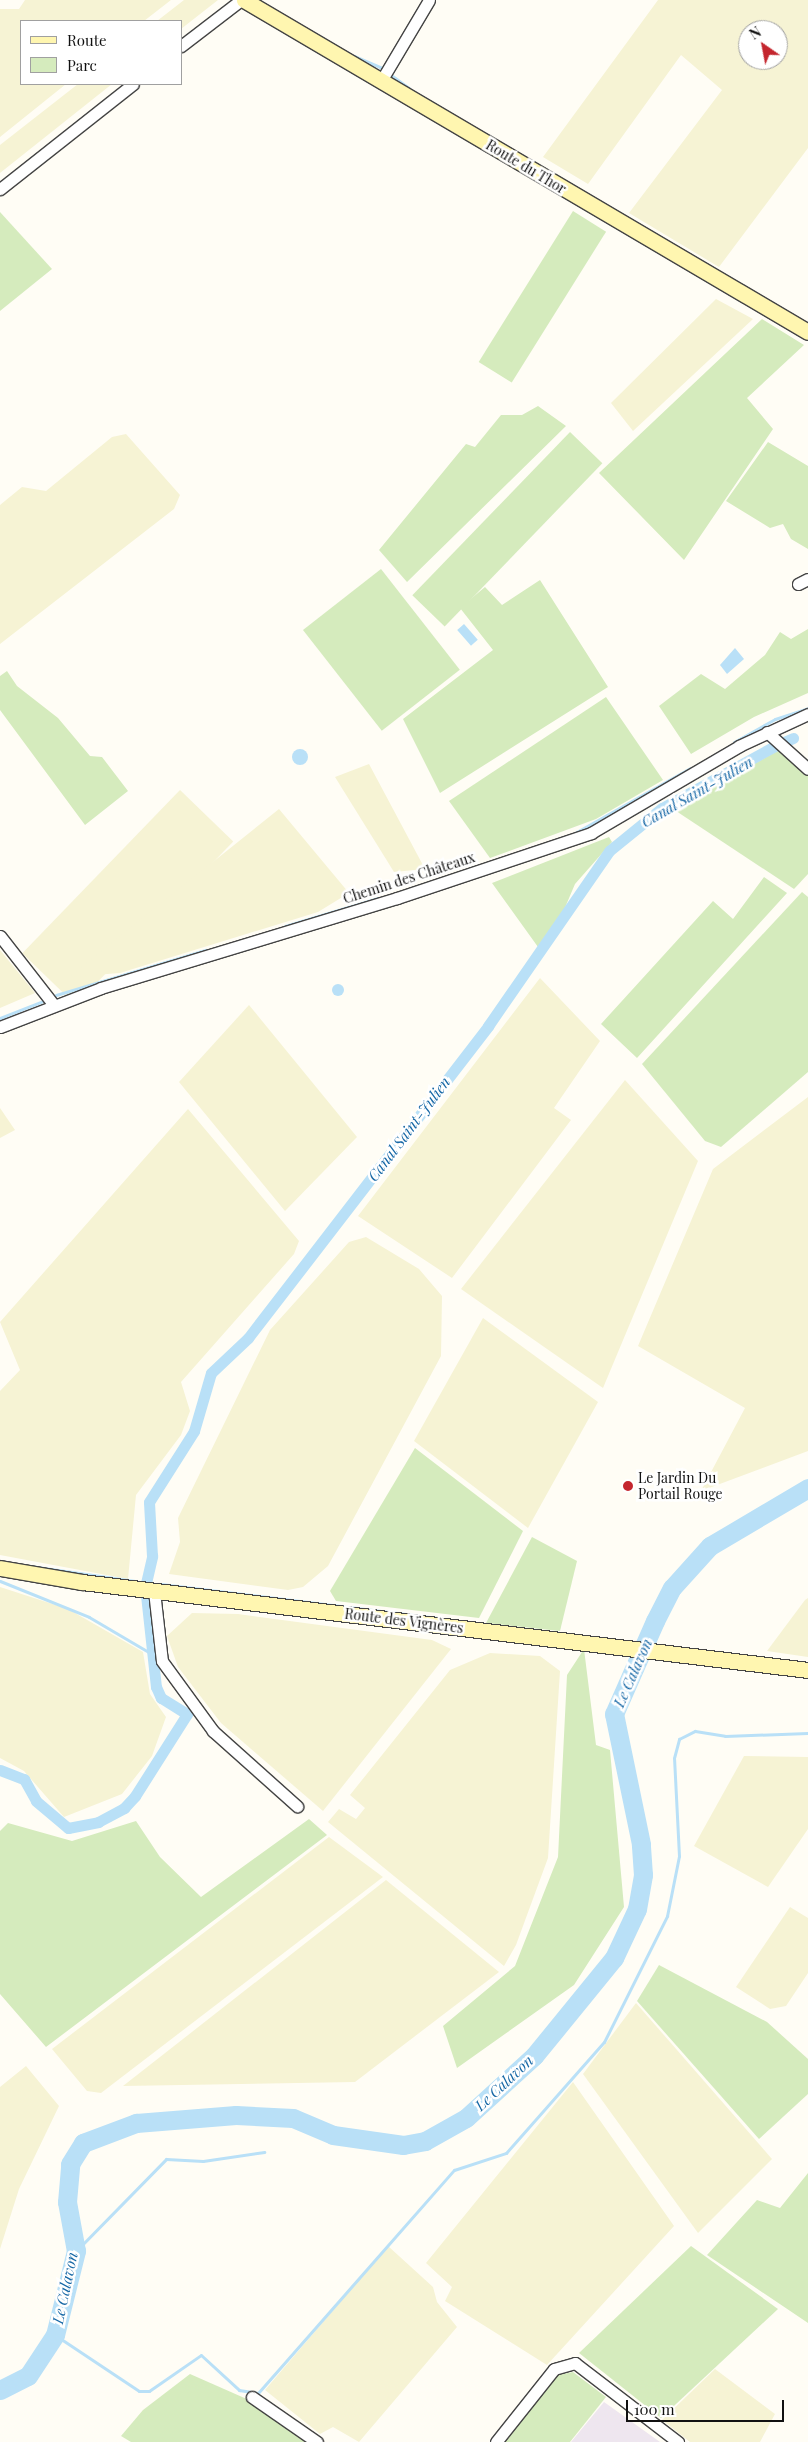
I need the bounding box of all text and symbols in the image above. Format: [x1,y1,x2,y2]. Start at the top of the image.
legend [20,20,182,85]
north arrow [738,20,788,70]
text: N [746,22,765,44]
text: Route [67,30,107,50]
text: Parc [67,55,97,75]
street label: Route du Thor [483,136,569,198]
water label: Canal Saint-Julien [638,753,756,831]
street label: Chemin des Châteaux [341,849,477,907]
water label: Canal Saint-Julien [364,1073,454,1185]
place label: Le Jardin Du Portail Rouge [638,1470,723,1502]
marker: Le Jardin Du Portail Rouge [622,1480,634,1492]
street label: Route des Vignères [343,1605,465,1637]
water label: Le Calavon [610,1636,656,1710]
water label: Le Calavon [471,2052,537,2114]
water label: Le Calavon [49,2250,81,2326]
scale bar [628,2390,786,2422]
text: 100 m [634,2399,675,2419]

